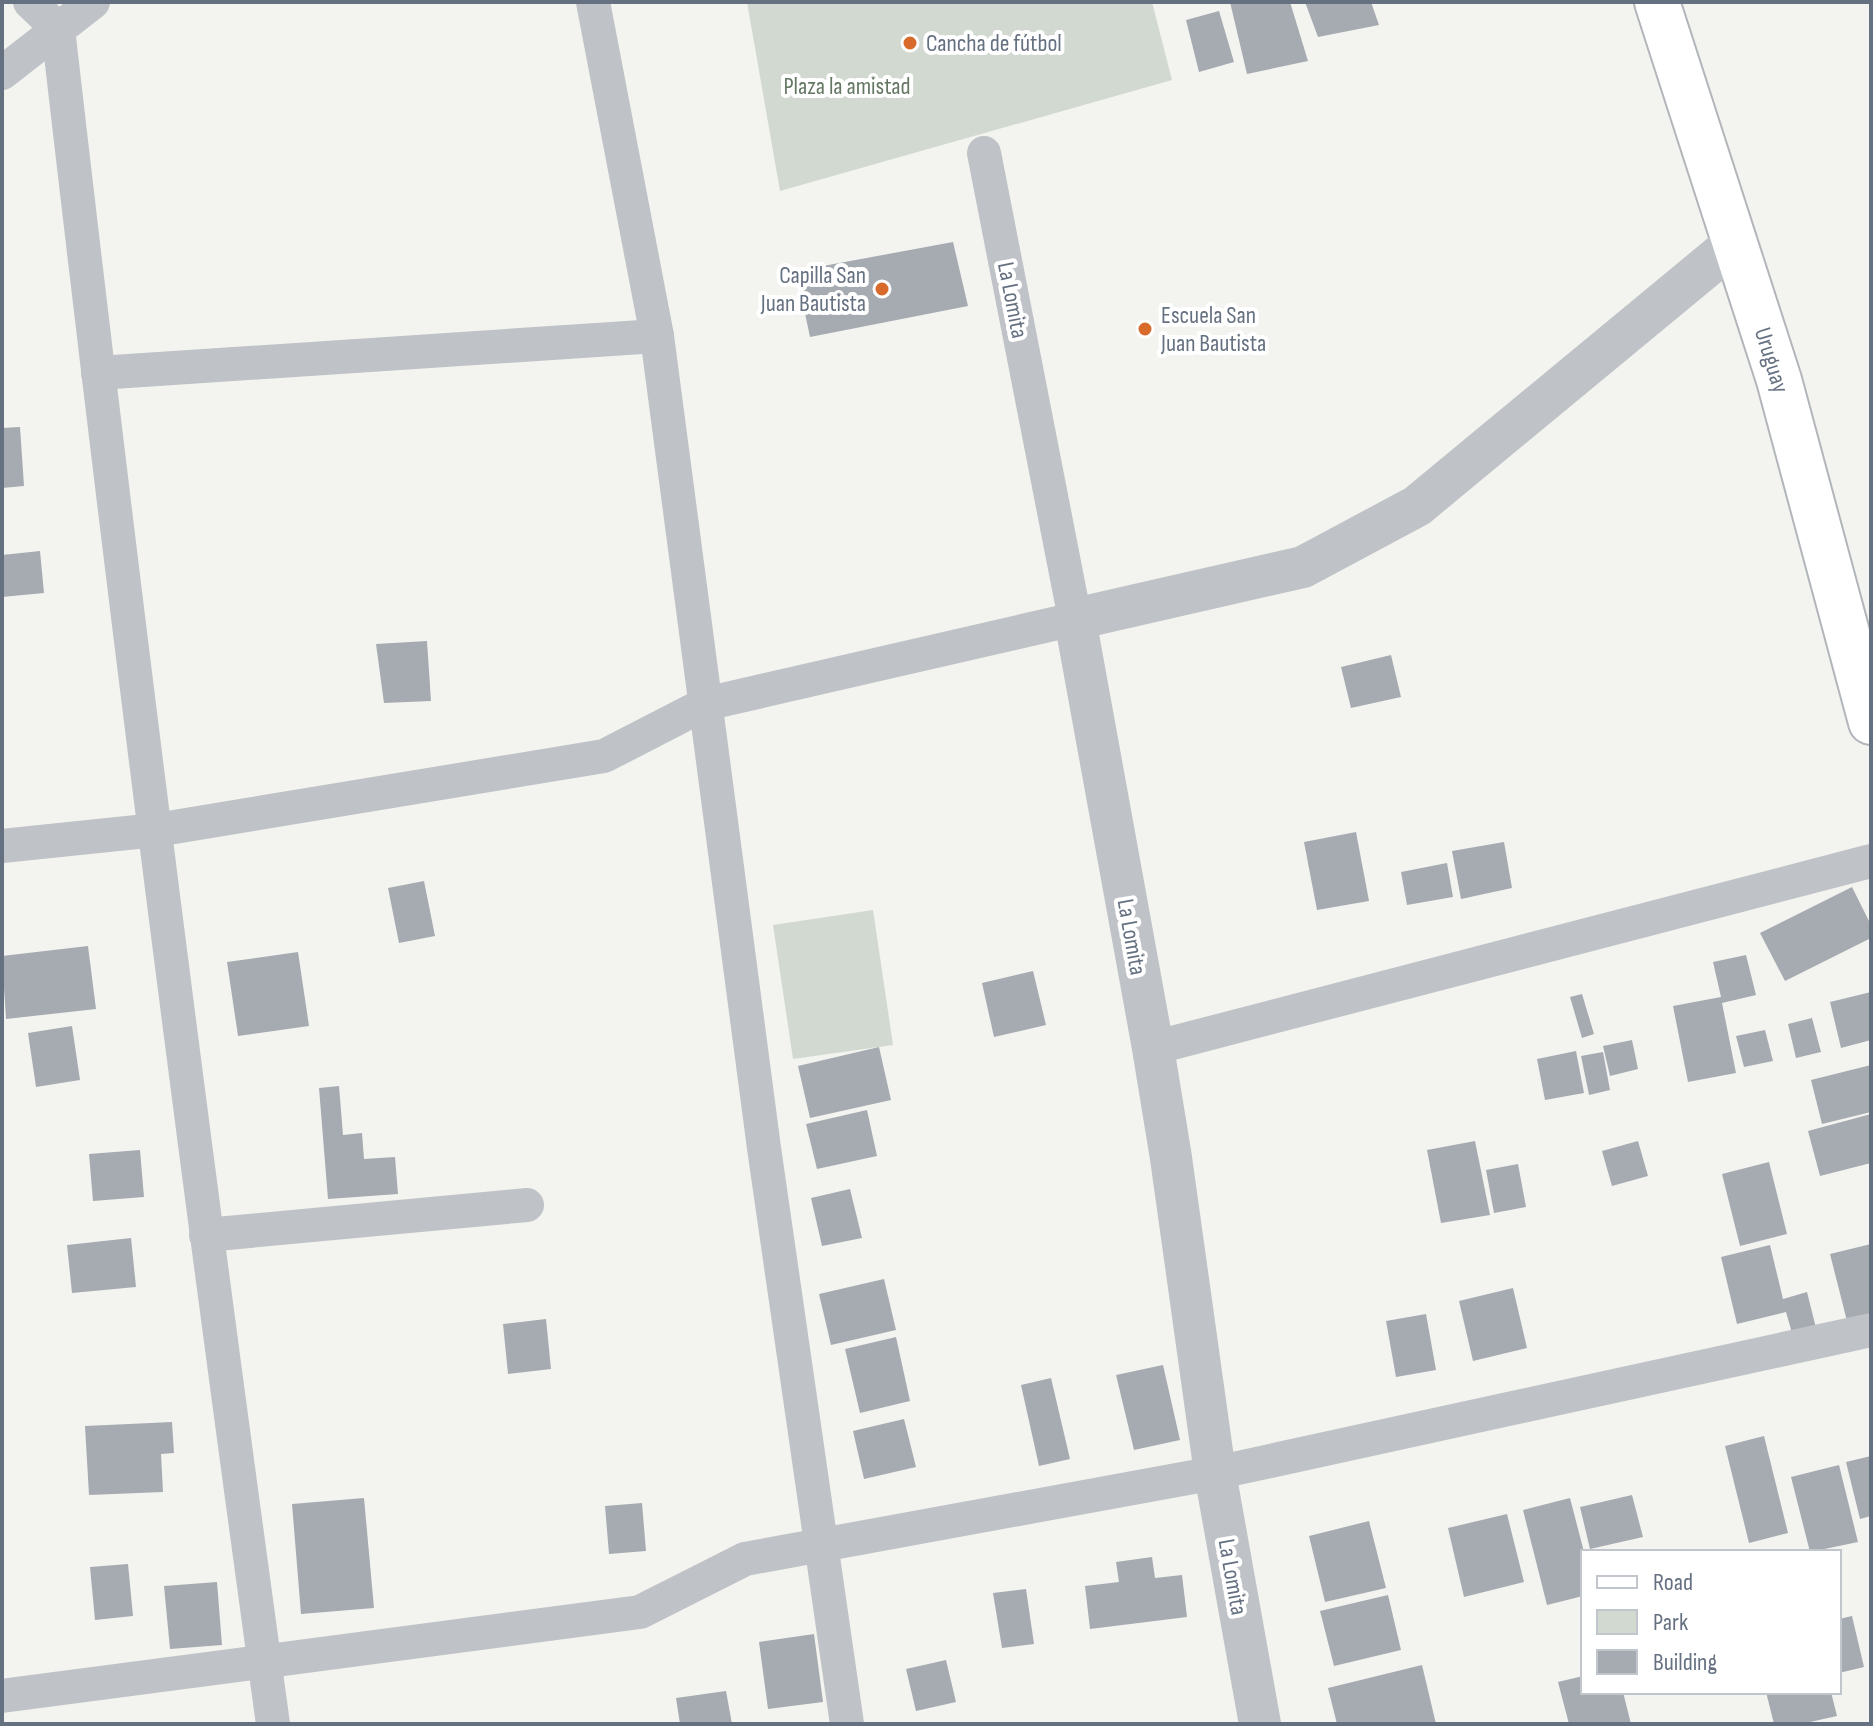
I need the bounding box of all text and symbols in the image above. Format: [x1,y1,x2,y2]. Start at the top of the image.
place label: Cancha de fútbol [926,29,1062,58]
marker: Cancha de fútbol [901,34,919,52]
park label: Plaza la amistad [783,72,911,101]
street label: La Lomita [991,260,1034,341]
place label: Capilla San Juan Bautista [760,261,866,318]
marker: Capilla San Juan Bautista [873,280,891,298]
place label: Escuela San Juan Bautista [1160,301,1266,358]
marker: Escuela San Juan Bautista [1136,320,1154,338]
street label: Uruguay [1748,324,1795,396]
street label: La Lomita [1111,897,1152,977]
street label: La Lomita [1212,1537,1253,1617]
legend [1581,1550,1841,1694]
text: Road [1653,1568,1693,1597]
text: Park [1653,1608,1688,1637]
text: Building [1653,1648,1717,1677]

